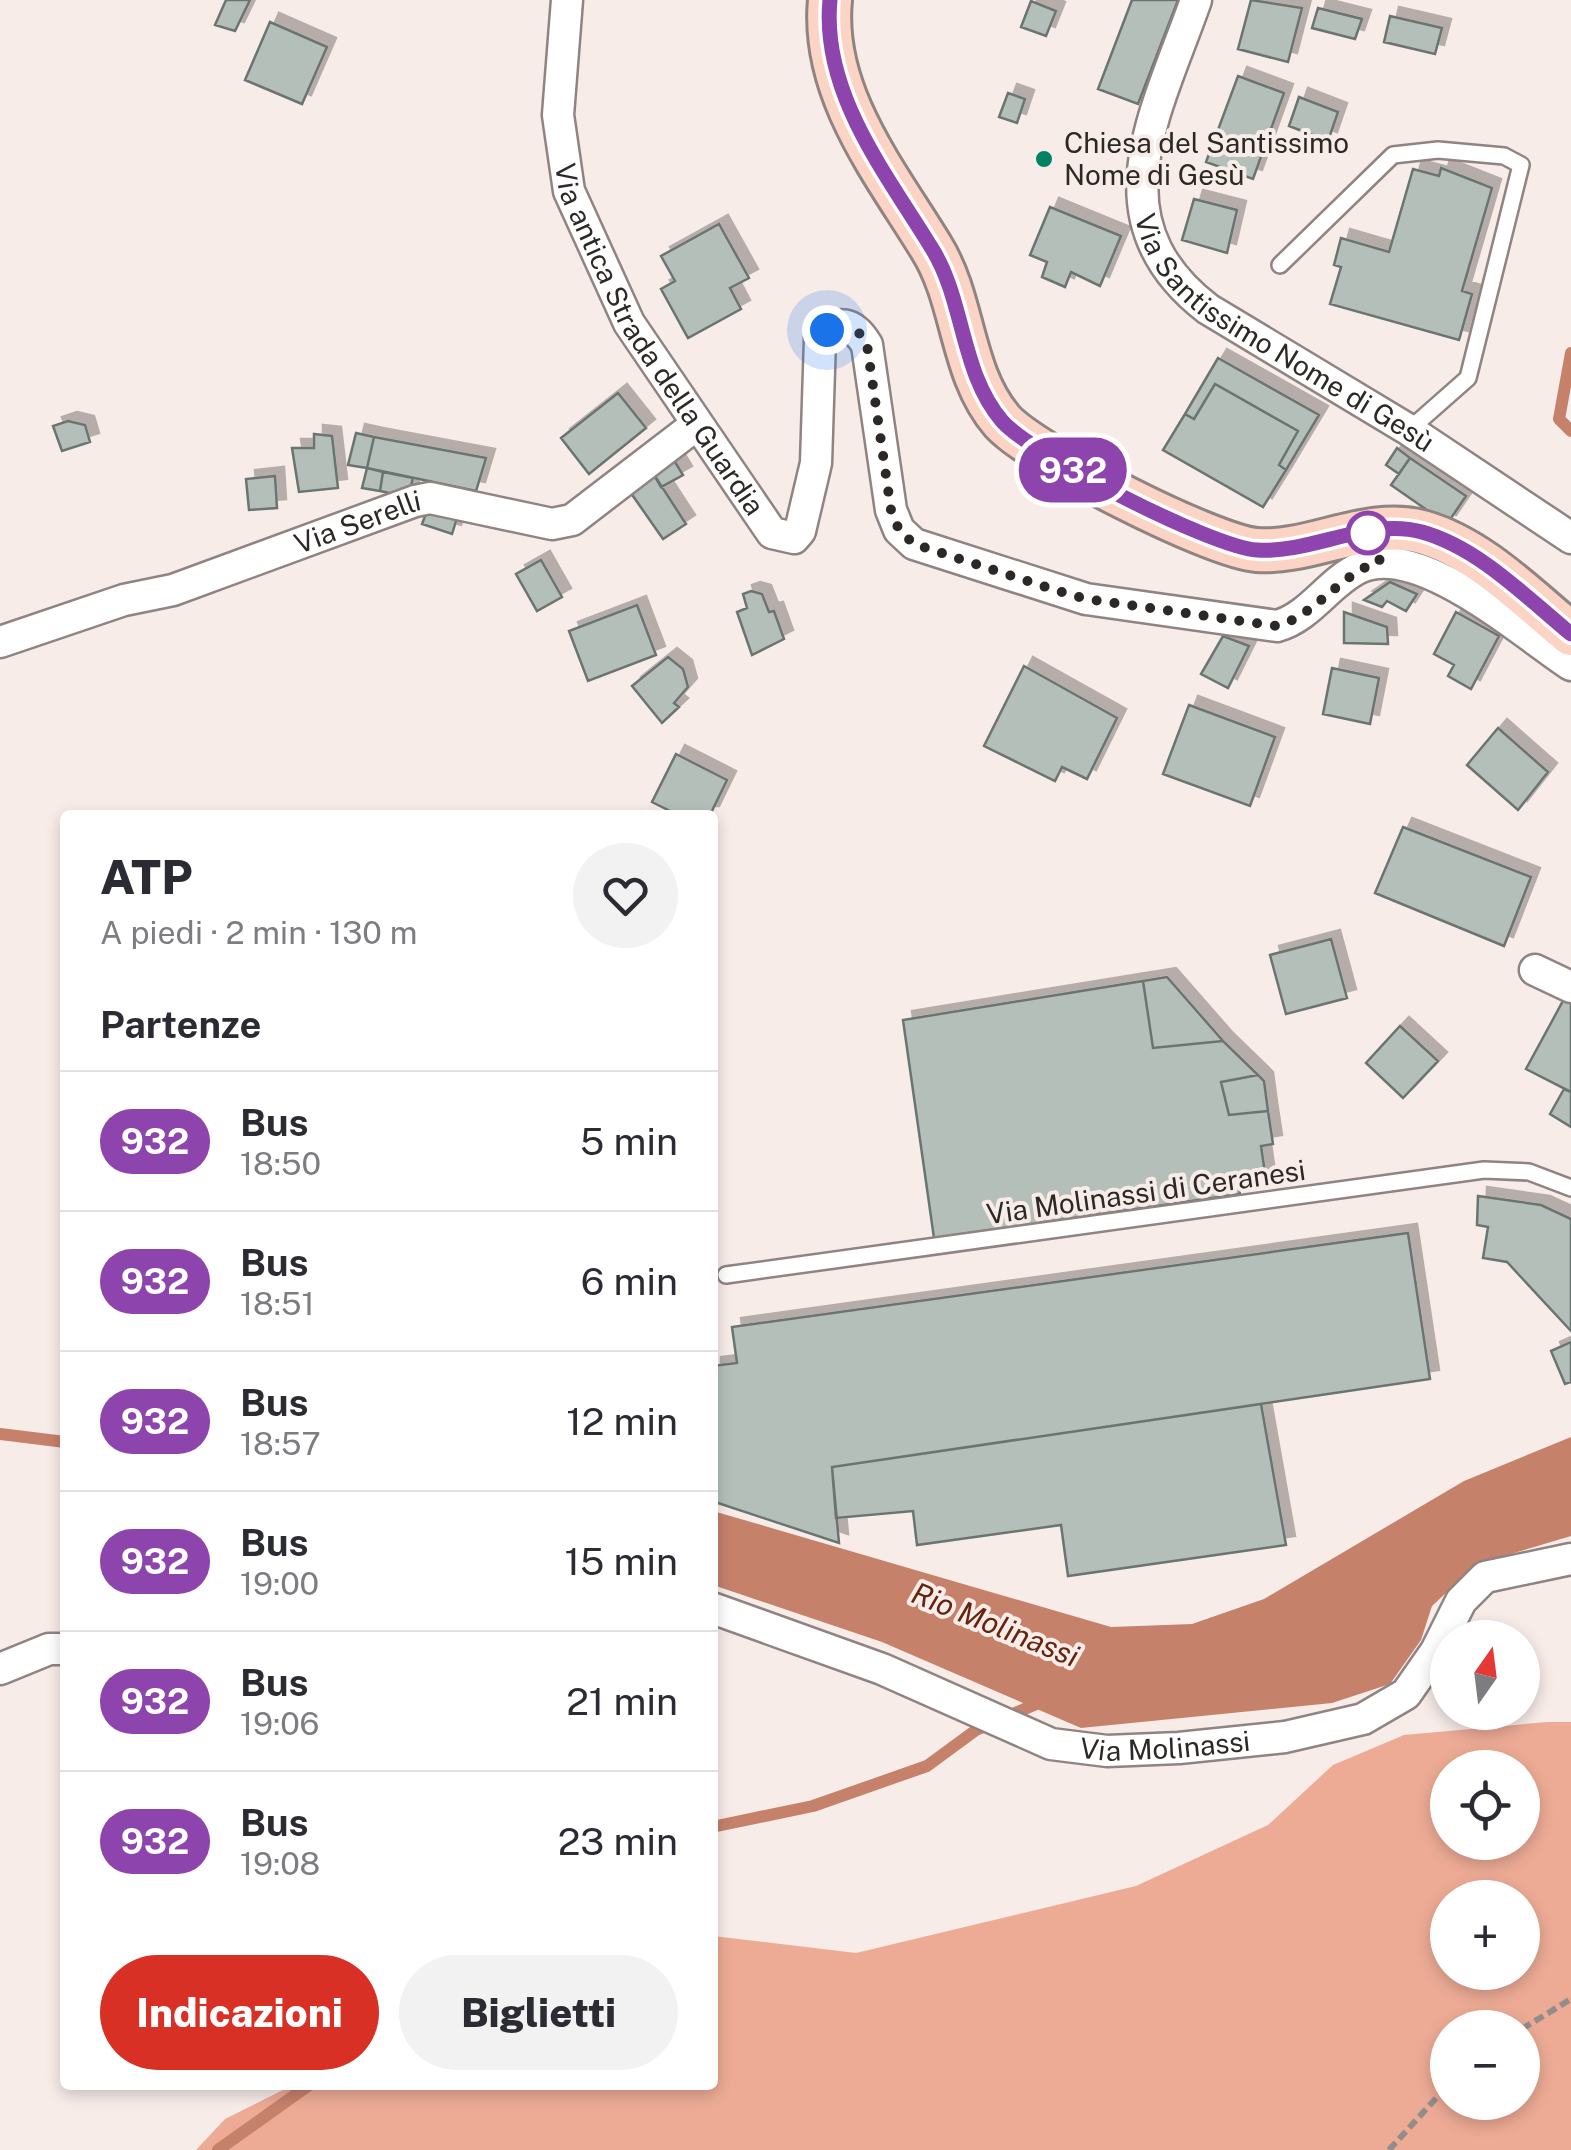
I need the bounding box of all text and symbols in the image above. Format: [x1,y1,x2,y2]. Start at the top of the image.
place label: Chiesa del Santissimo Nome di Gesù [1064,126,1349,191]
marker: Chiesa del Santissimo Nome di Gesù [1033,148,1055,170]
street label: Via antica Strada della Guardia [549,161,772,521]
street label: Via Santissimo Nome di Gesù [1129,210,1441,458]
your location [802,305,852,355]
line badge: 932 [1016,438,1130,502]
text: 932 [1039,450,1107,491]
street label: Via Serelli [290,483,424,560]
unlabelled marker [1347,512,1389,554]
button: heart [573,843,678,948]
text: ATP [100,848,193,905]
text: A piedi · 2 min · 130 m [100,914,417,951]
text: Partenze [100,1002,261,1047]
text: Bus [240,1100,309,1145]
text: 5 min [580,1119,678,1164]
text: 932 [121,1121,189,1162]
text: 18:50 [240,1145,321,1182]
street label: Via Molinassi di Ceranesi [984,1153,1308,1230]
text: Bus [240,1240,309,1285]
text: 6 min [581,1259,678,1304]
text: 932 [121,1261,189,1302]
text: 18:51 [240,1285,314,1322]
text: Bus [240,1380,309,1425]
text: 12 min [566,1399,678,1444]
text: 932 [121,1401,189,1442]
text: 18:57 [240,1425,321,1462]
text: Bus [240,1520,309,1565]
text: 15 min [565,1539,678,1584]
text: 932 [121,1541,189,1582]
text: 19:00 [240,1565,319,1602]
water label: Rio Molinassi [907,1574,1085,1674]
north arrow [1430,1620,1540,1730]
map controls [1430,1620,1540,2120]
text: Bus [240,1660,309,1705]
text: 21 min [566,1679,678,1724]
text: 932 [121,1681,189,1722]
text: 19:06 [240,1705,320,1742]
street label: Via Molinassi [1078,1724,1252,1767]
button: locate [1430,1750,1540,1860]
text: Bus [240,1800,309,1845]
text: 23 min [558,1819,678,1864]
text: 932 [121,1821,189,1862]
text: 19:08 [240,1845,320,1882]
button: + [1430,1880,1540,1990]
button: Indicazioni [100,1955,379,2070]
button: Biglietti [399,1955,678,2070]
button: − [1430,2010,1540,2120]

